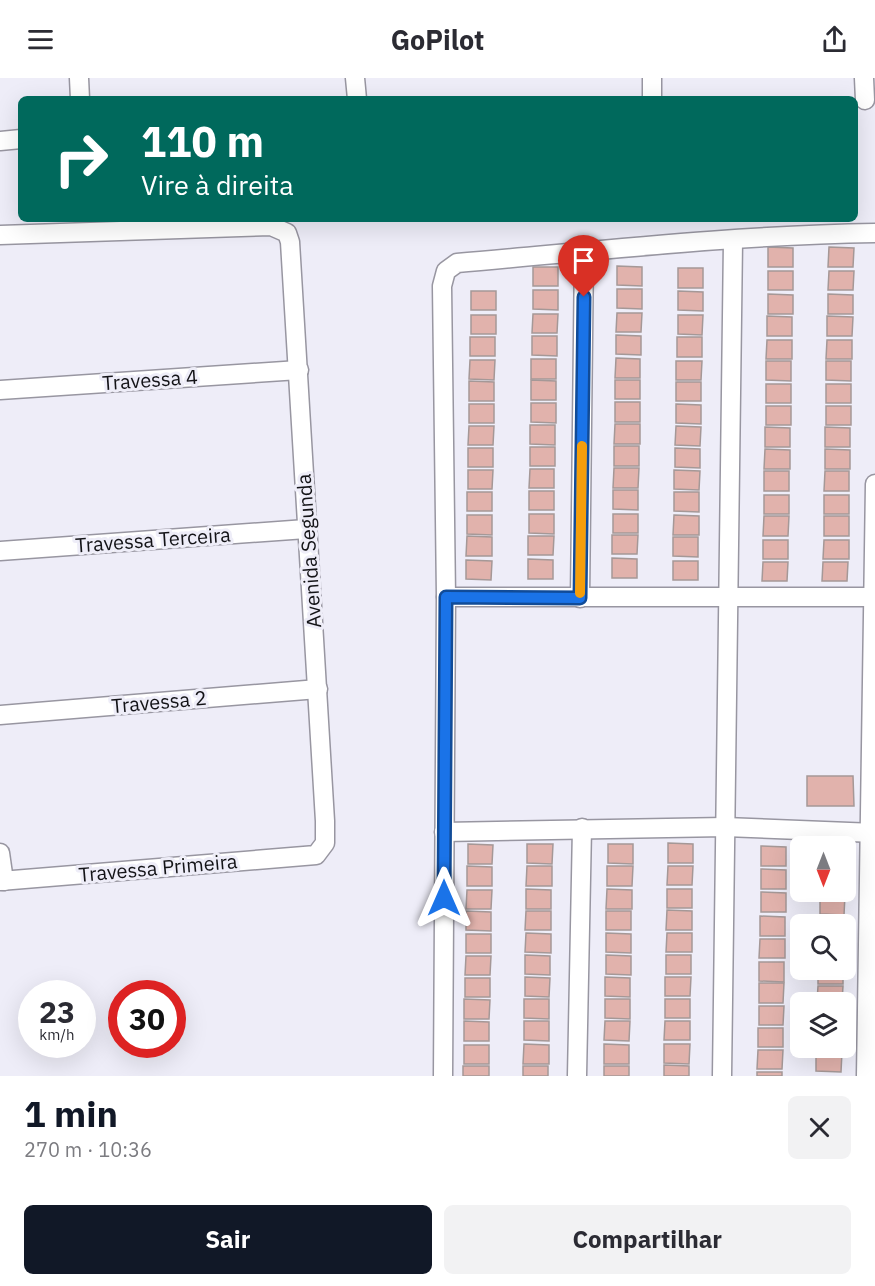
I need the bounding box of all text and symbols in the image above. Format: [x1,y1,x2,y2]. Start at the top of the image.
text: GoPilot [391,22,484,57]
icon: menu [24,23,57,56]
icon: share [818,23,851,56]
text: 110 m [141,114,264,169]
icon: right [42,120,120,198]
text: Vire à direita [141,167,294,202]
pin [558,235,609,297]
icon: arrive [567,244,600,277]
street label: Travessa 4 [101,363,199,396]
street label: Avenida Segunda [290,473,327,629]
street label: Travessa Terceira [74,521,232,558]
street label: Travessa 2 [110,684,208,719]
north arrow [790,836,856,902]
map controls [790,836,856,1058]
street label: Travessa Primeira [77,847,239,888]
position arrow [412,866,476,930]
button: search [790,914,856,980]
speed limit sign: 30 [108,980,186,1058]
text: 23 [39,992,75,1031]
button: layers [790,992,856,1058]
text: km/h [39,1025,75,1044]
text: 1 min [24,1090,118,1137]
button: close [788,1096,851,1159]
text: 270 m · 10:36 [24,1136,152,1163]
button: Sair [24,1205,432,1274]
button: Compartilhar [444,1205,851,1274]

